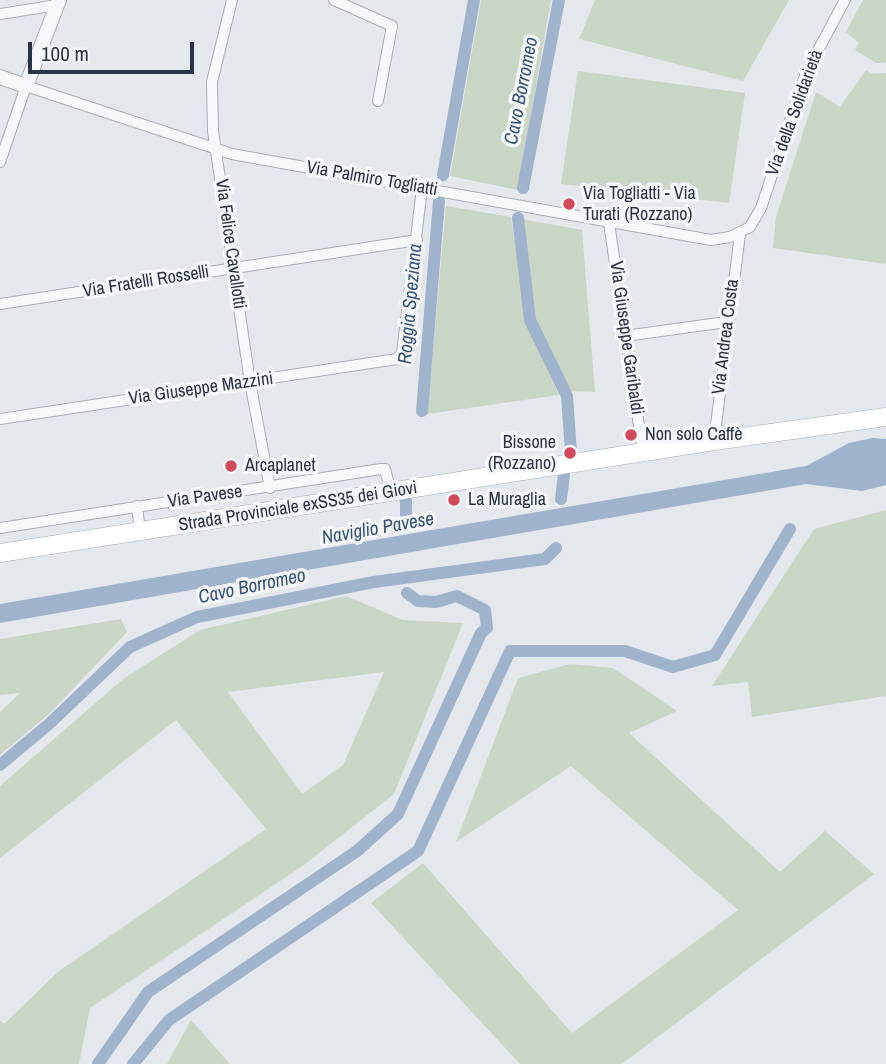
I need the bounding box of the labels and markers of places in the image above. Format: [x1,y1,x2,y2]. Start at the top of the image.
place label: Via Togliatti - Via Turati (Rozzano) [583,183,696,226]
marker: Via Togliatti - Via Turati (Rozzano) [561,196,577,212]
place label: Non solo Caffè [645,424,742,446]
marker: Non solo Caffè [623,427,639,443]
place label: Bissone (Rozzano) [488,432,556,474]
marker: Bissone (Rozzano) [562,445,578,461]
place label: Arcaplanet [245,455,316,477]
marker: Arcaplanet [223,458,239,474]
place label: La Muraglia [468,489,546,511]
marker: La Muraglia [446,492,462,508]

